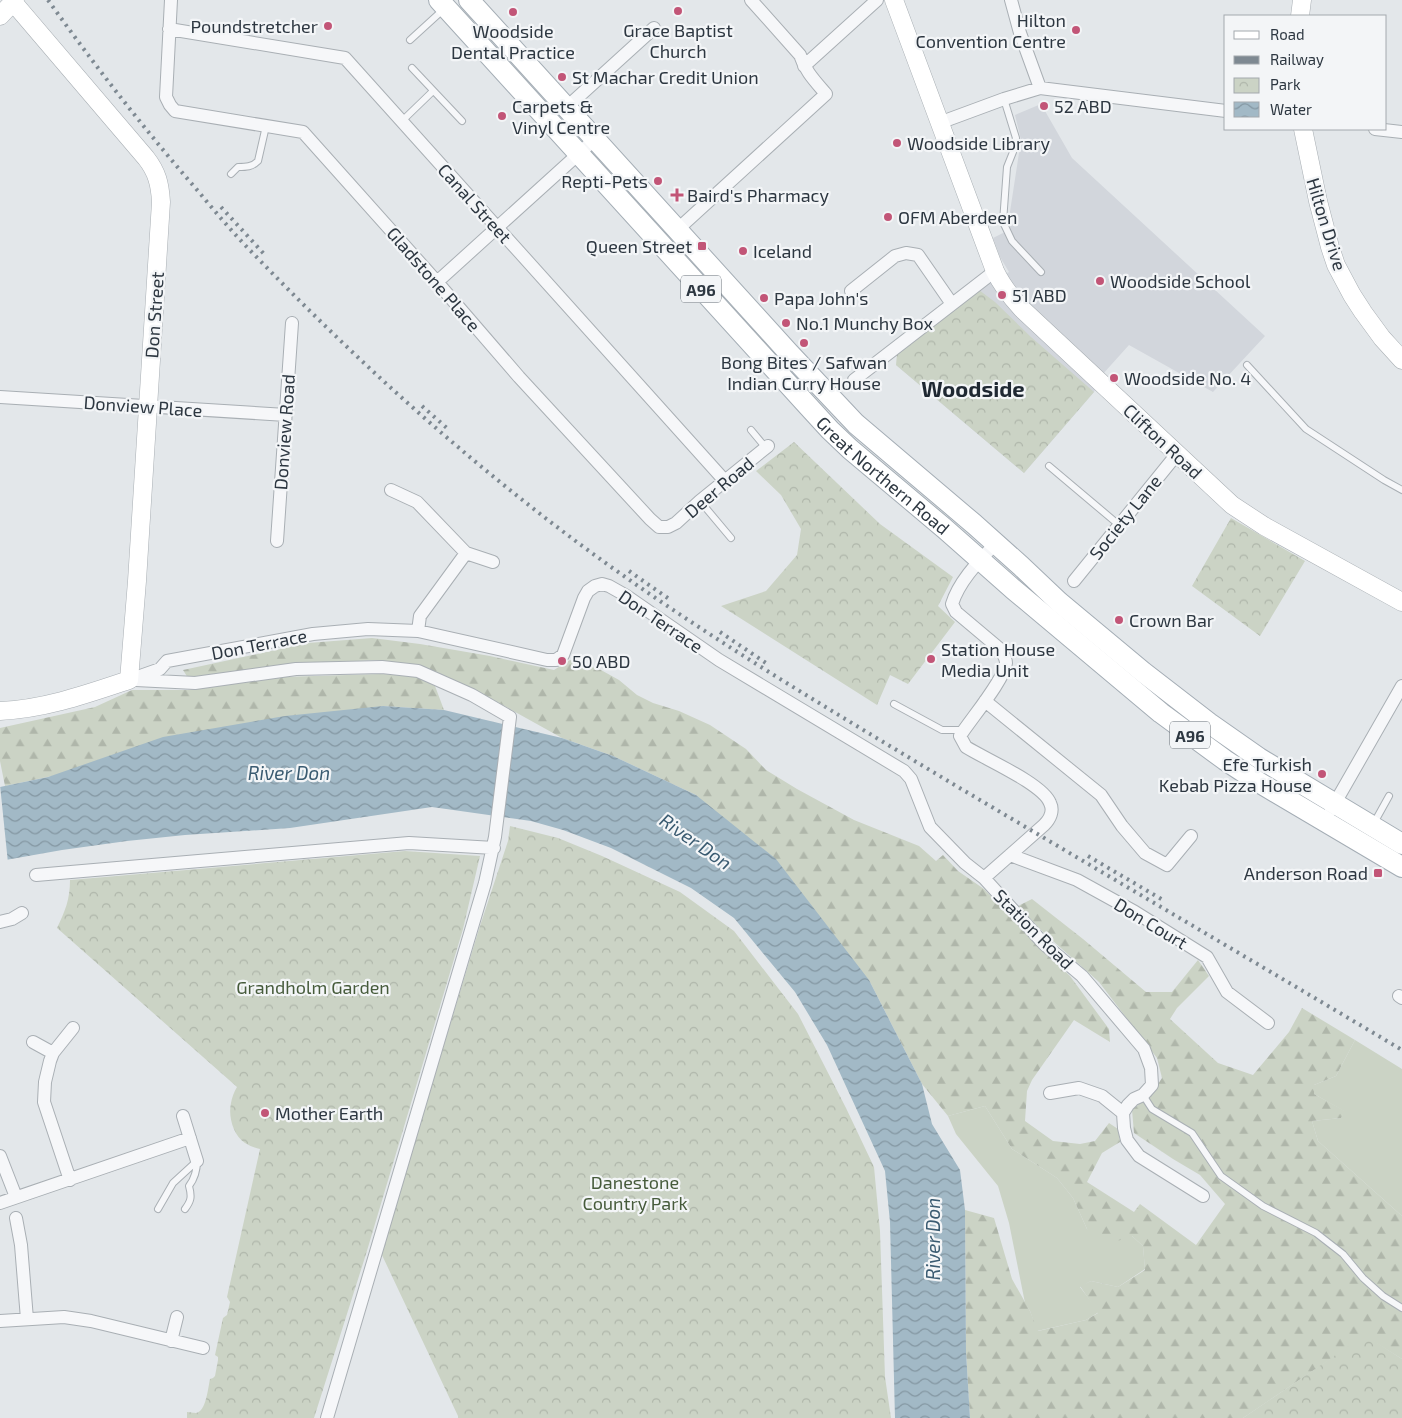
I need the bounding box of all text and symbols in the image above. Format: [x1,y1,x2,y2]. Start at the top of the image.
marker: Grace Baptist Church [672,5,684,17]
marker: Woodside Dental Practice [507,6,519,18]
place label: Hilton Convention Centre [916,9,1066,52]
place label: Poundstretcher [191,15,318,37]
legend [1224,15,1387,130]
place label: Grace Baptist Church [623,19,733,62]
marker: Poundstretcher [322,20,334,32]
place label: Woodside Dental Practice [451,20,575,63]
marker: Hilton Convention Centre [1070,24,1082,36]
text: Road [1270,25,1305,43]
text: Railway [1270,50,1324,68]
place label: St Machar Credit Union [572,66,759,88]
marker: St Machar Credit Union [556,71,568,83]
text: Park [1270,75,1301,93]
place label: Carpets & Vinyl Centre [512,95,610,138]
place label: 52 ABD [1054,95,1112,117]
marker: 52 ABD [1038,100,1050,112]
text: Water [1270,100,1312,118]
marker: Carpets & Vinyl Centre [496,110,508,122]
place label: Woodside Library [907,132,1050,154]
marker: Woodside Library [891,137,903,149]
street label: Canal Street [434,159,517,247]
place label: Repti-Pets [561,170,648,192]
marker: Repti-Pets [652,175,664,187]
street label: Hilton Drive [1302,175,1352,273]
place label: Baird's Pharmacy [687,184,829,206]
marker: Baird's Pharmacy [671,189,683,201]
place label: OFM Aberdeen [898,206,1017,228]
marker: OFM Aberdeen [882,211,894,223]
street label: Gladstone Place [383,222,485,336]
place label: Queen Street [586,235,692,257]
marker: Queen Street [696,240,708,252]
place label: Iceland [753,240,812,262]
marker: Iceland [737,245,749,257]
place label: Woodside School [1110,270,1251,292]
street label: Don Street [140,271,168,359]
marker: Woodside School [1094,275,1106,287]
road number: A96 [681,276,721,302]
place label: 51 ABD [1012,284,1067,306]
place label: Papa John's [774,287,868,309]
marker: 51 ABD [996,289,1008,301]
marker: Papa John's [758,292,770,304]
place label: No.1 Munchy Box [796,312,934,334]
marker: No.1 Munchy Box [780,317,792,329]
marker: Bong Bites / Safwan Indian Curry House [798,337,810,349]
place label: Bong Bites / Safwan Indian Curry House [721,351,887,394]
place label: Woodside No. 4 [1124,367,1251,389]
marker: Woodside No. 4 [1108,372,1120,384]
street label: Donview Road [269,373,299,491]
district label: Woodside [921,375,1025,401]
street label: Donview Place [83,391,203,421]
street label: Clifton Road [1119,399,1207,483]
street label: Great Northern Road [812,412,954,539]
street label: Deer Road [680,452,758,522]
street label: Society Lane [1084,470,1166,564]
street label: Don Terrace [615,585,707,657]
place label: Crown Bar [1129,609,1214,631]
marker: Crown Bar [1113,614,1125,626]
street label: Don Terrace [209,624,309,664]
place label: Station House Media Unit [941,638,1055,681]
place label: 50 ABD [572,650,630,672]
marker: Station House Media Unit [925,653,937,665]
marker: 50 ABD [556,655,568,667]
road number: A96 [1170,722,1210,748]
place label: Efe Turkish Kebab Pizza House [1159,753,1312,796]
water label: River Don [248,761,330,784]
marker: Efe Turkish Kebab Pizza House [1316,768,1328,780]
water label: River Don [656,808,736,874]
place label: Anderson Road [1244,862,1368,884]
marker: Anderson Road [1372,867,1384,879]
street label: Station Road [989,884,1079,974]
street label: Don Court [1110,893,1192,953]
park label: Grandholm Garden [236,976,390,998]
place label: Mother Earth [275,1102,383,1124]
marker: Mother Earth [259,1107,271,1119]
park label: Danestone Country Park [582,1171,688,1214]
water label: River Don [921,1198,944,1280]

